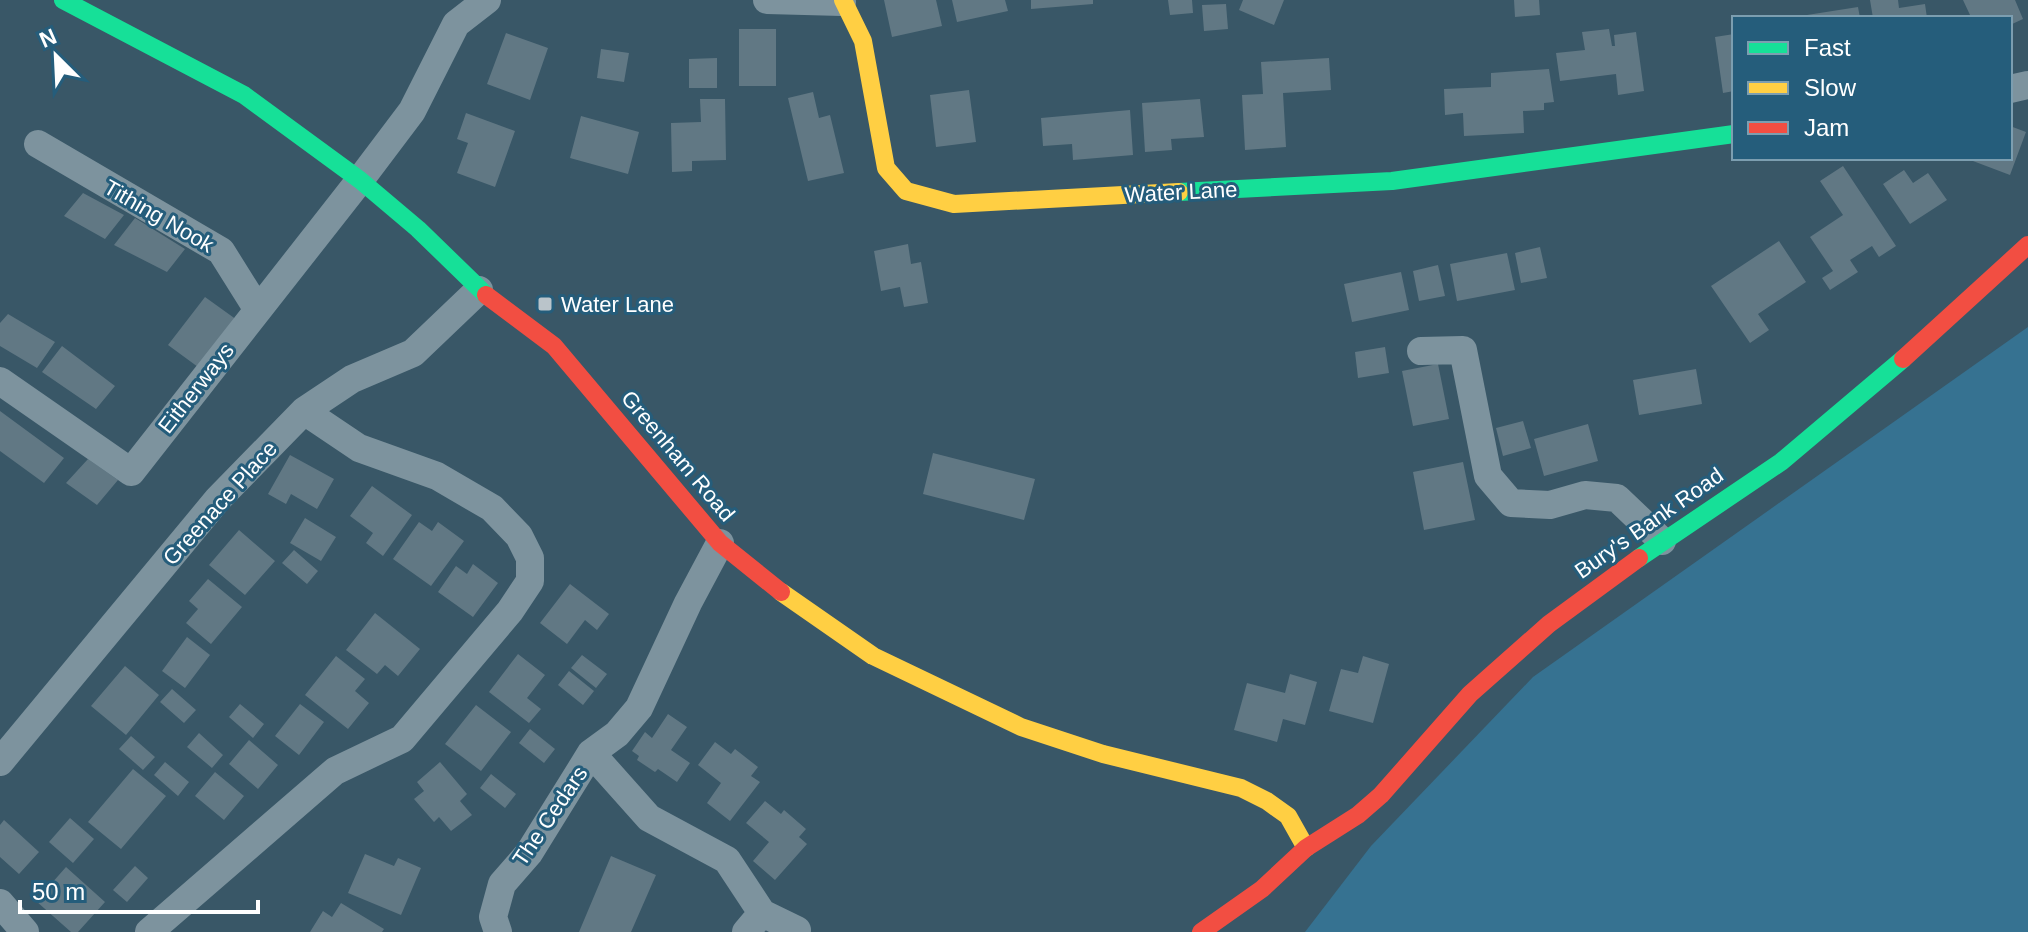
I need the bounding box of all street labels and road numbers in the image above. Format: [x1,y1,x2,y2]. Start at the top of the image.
street label: Tithing Nook [100,175,219,258]
street label: Water Lane [1124,177,1238,207]
street label: Eitherways [153,338,239,438]
street label: Greenham Road [616,386,740,526]
street label: Greenace Place [158,436,282,570]
street label: Bury's Bank Road [1570,462,1728,584]
street label: The Cedars [507,761,593,871]

